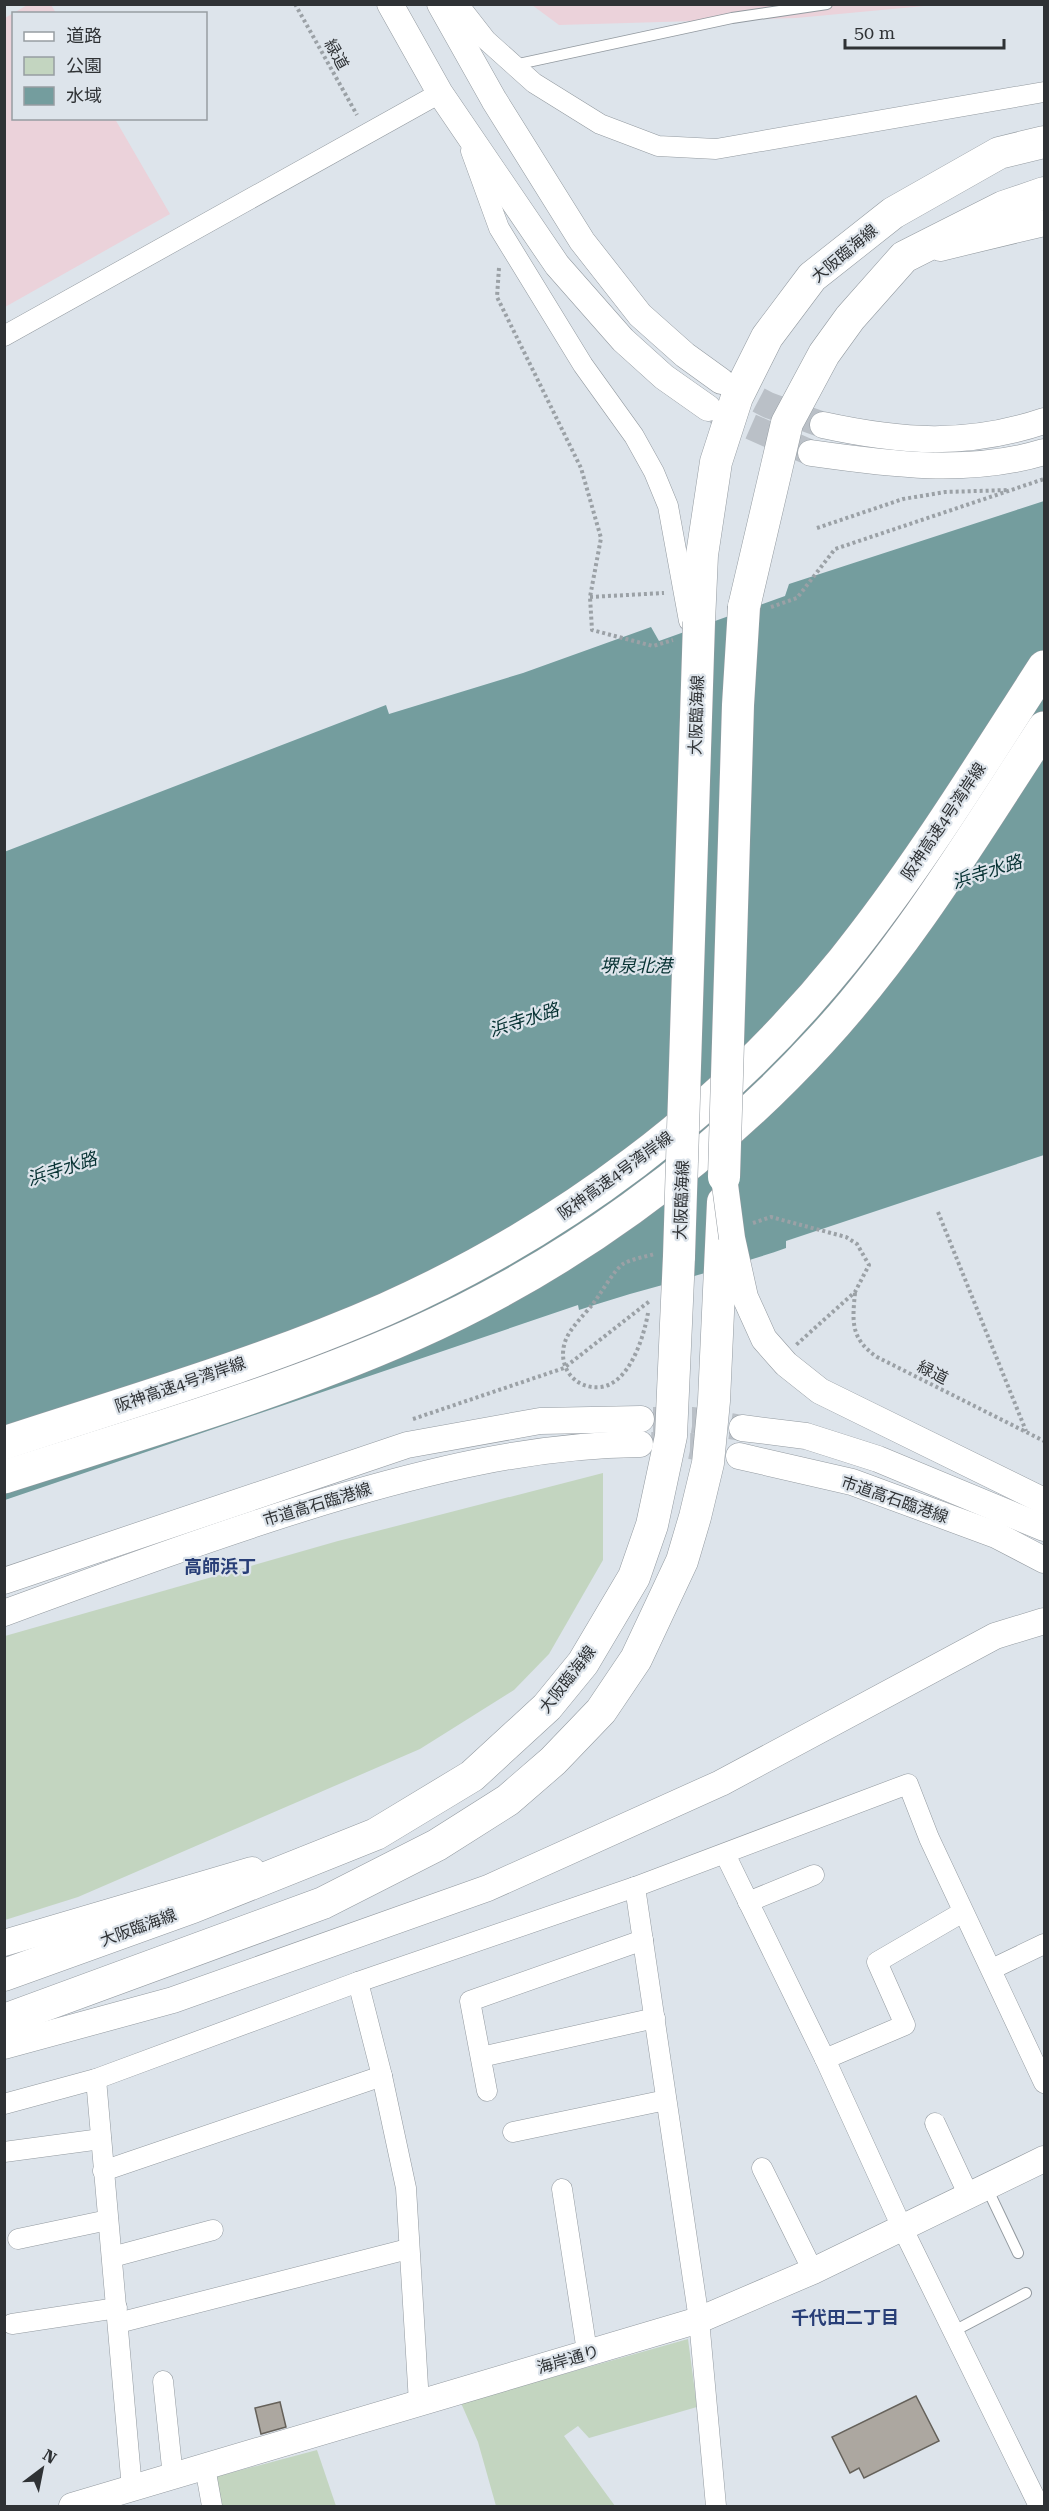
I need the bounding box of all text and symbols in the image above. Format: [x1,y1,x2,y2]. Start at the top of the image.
legend [12,12,207,120]
scale bar [845,12,1004,50]
text: 50 m [854,22,895,43]
text: 道路 [66,25,102,46]
street label: 緑道 [320,36,353,73]
text: 公園 [66,55,102,76]
text: 水域 [66,85,102,106]
street label: 大阪臨海線 [808,220,881,286]
street label: 大阪臨海線 [686,675,707,755]
street label: 阪神高速4号湾岸線 [897,759,990,883]
water label: 浜寺水路 [949,850,1026,893]
water label: 堺泉北港 [600,955,675,976]
water label: 浜寺水路 [486,998,563,1041]
street label: 阪神高速4号湾岸線 [554,1127,676,1223]
water label: 浜寺水路 [24,1147,101,1190]
street label: 大阪臨海線 [671,1160,692,1240]
street label: 阪神高速4号湾岸線 [112,1353,248,1416]
street label: 緑道 [914,1357,951,1388]
street label: 市道高石臨港線 [839,1472,951,1527]
street label: 市道高石臨港線 [261,1479,373,1530]
district label: 高師浜丁 [184,1556,256,1577]
street label: 大阪臨海線 [535,1642,600,1717]
street label: 大阪臨海線 [97,1905,179,1950]
district label: 千代田二丁目 [791,2307,899,2328]
street label: 海岸通り [535,2342,602,2377]
north arrow [12,2439,72,2499]
text: N [39,2445,60,2468]

